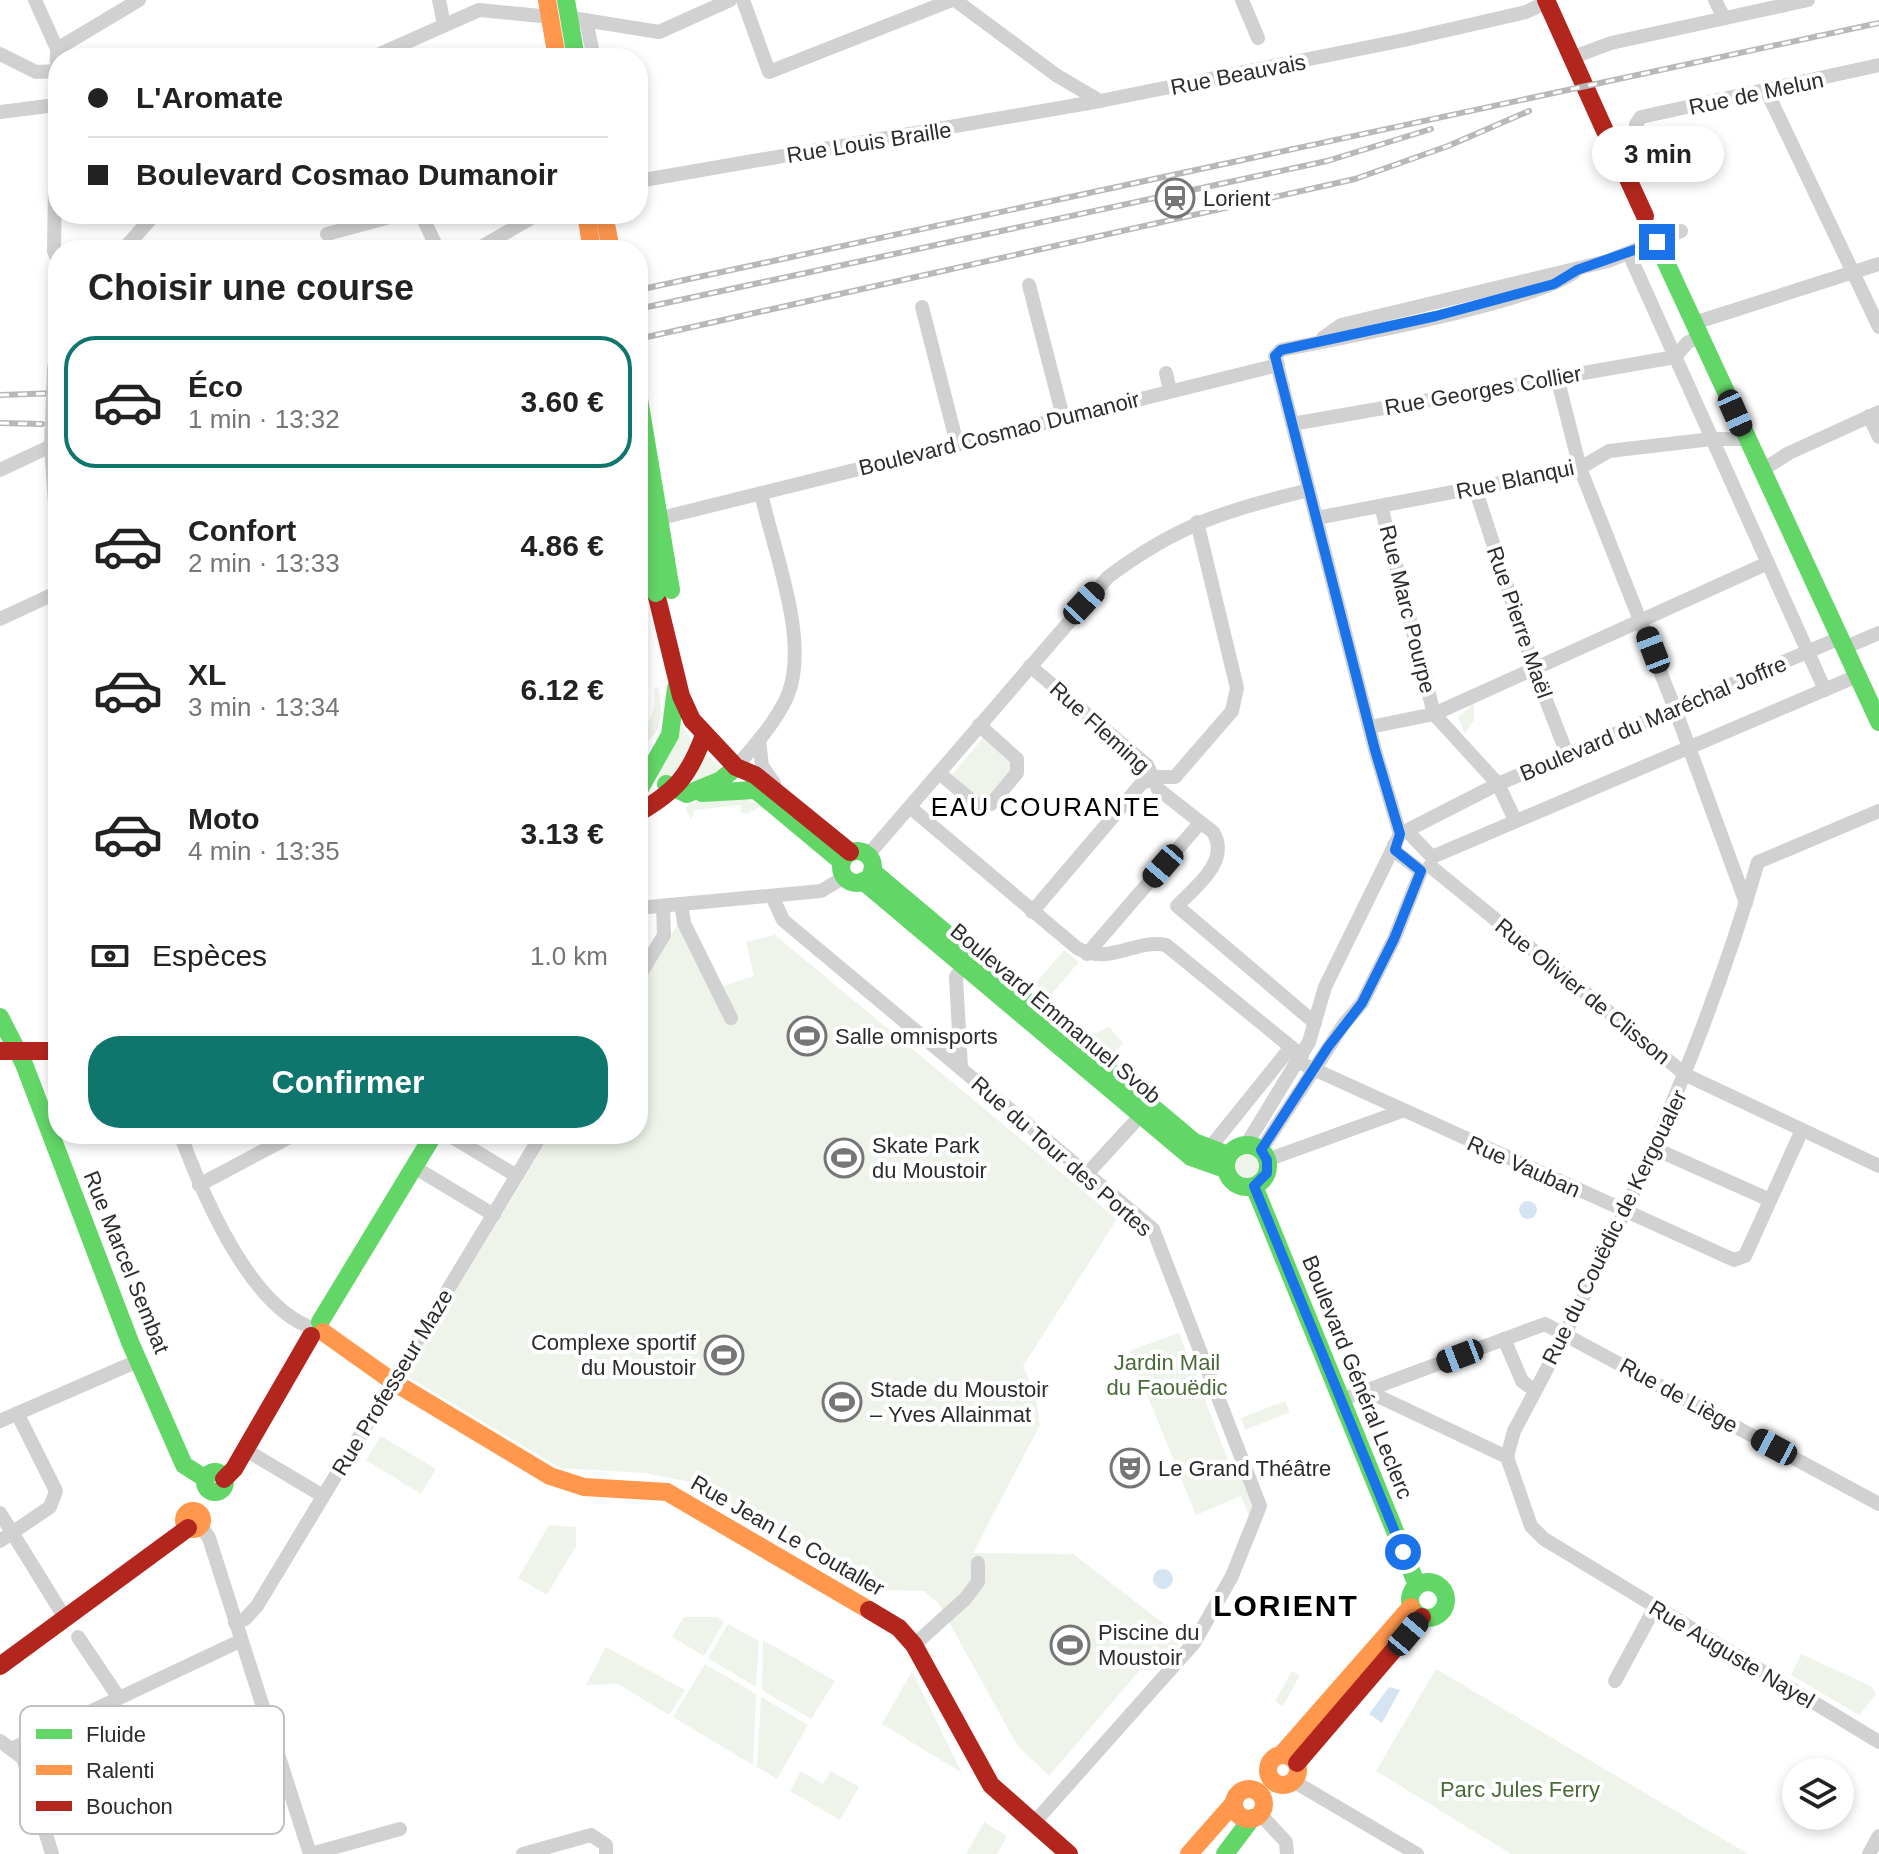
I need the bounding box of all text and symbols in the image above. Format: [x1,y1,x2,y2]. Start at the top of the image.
street label: Rue Beauvais [1168,49,1308,100]
street label: Rue de Melun [1687,67,1826,120]
text: L'Aromate [136,81,283,114]
street label: Rue Louis Braille [785,117,953,168]
callout: 3 min [1591,126,1723,182]
text: 3 min [1624,139,1692,169]
text: Boulevard Cosmao Dumanoir [136,158,558,191]
station icon: Lorient [1154,177,1196,219]
place label: Lorient [1203,186,1270,211]
route end [1639,224,1675,260]
text: Choisir une course [88,267,414,308]
street label: Rue Georges Collier [1383,361,1583,420]
icon: car [92,366,164,438]
text: Éco [188,370,243,403]
text: 3.60 € [521,385,604,418]
street label: Boulevard Cosmao Dumanoir [856,386,1142,481]
car [1714,386,1756,440]
text: 1 min · 13:32 [188,404,340,434]
street label: Rue Blanqui [1454,455,1576,504]
icon: car [92,510,164,582]
text: Confort [188,514,296,547]
street label: Rue Marc Pourpe [1375,522,1440,696]
text: 4.86 € [521,529,604,562]
street label: Rue Pierre Maël [1482,543,1557,701]
text: 2 min · 13:33 [188,548,340,578]
car [1059,577,1109,629]
car [1633,623,1673,677]
street label: Boulevard du Maréchal Joffre [1516,651,1790,786]
icon: car [92,654,164,726]
text: XL [188,658,226,691]
text: 6.12 € [521,673,604,706]
street label: Rue Fleming [1045,676,1154,778]
text: 3 min · 13:34 [188,692,340,722]
district label: EAU COURANTE [931,792,1161,822]
icon: car [92,798,164,870]
text: Moto [188,802,260,835]
text: 3.13 € [521,817,604,850]
text: 4 min · 13:35 [188,836,340,866]
car [1138,840,1188,892]
street label: Rue Olivier de Clisson [1490,913,1675,1070]
street label: Boulevard Emmanuel Svob [946,918,1166,1109]
icon: cash [88,934,132,978]
text: Espèces [152,939,267,972]
text: 1.0 km [530,941,608,971]
sports icon: Salle omnisports [786,1015,828,1057]
place label: Salle omnisports [835,1024,998,1049]
button: Confirmer [88,1036,608,1128]
street label: Rue du Tour des Portes [966,1071,1157,1241]
street label: Rue du Couëdic de Kergoualer [1537,1086,1692,1368]
street label: Rue Vauban [1464,1130,1584,1202]
place label: Skate Park du Moustoir [872,1133,987,1183]
sports icon: Skate Park du Moustoir [823,1137,865,1179]
street label: Rue Marcel Sembat [79,1167,175,1357]
street label: Boulevard Général Leclerc [1297,1252,1418,1503]
street label: Rue Professeur Maze [327,1285,458,1480]
place label: Complexe sportif du Moustoir [531,1330,697,1380]
sports icon: Complexe sportif du Moustoir [703,1334,745,1376]
car [1433,1336,1487,1376]
park label: Jardin Mail du Faouëdic [1106,1350,1228,1400]
street label: Rue de Liège [1615,1353,1742,1438]
place label: Stade du Moustoir – Yves Allainmat [870,1377,1049,1427]
sports icon: Stade du Moustoir – Yves Allainmat [821,1381,863,1423]
car [1747,1425,1801,1469]
theatre icon: Le Grand Théâtre [1109,1447,1151,1489]
place label: Le Grand Théâtre [1158,1456,1331,1481]
street label: Rue Jean Le Coutaller [687,1470,889,1601]
route start [1385,1534,1421,1570]
district label: LORIENT [1213,1589,1359,1622]
street label: Rue Auguste Nayel [1645,1595,1819,1714]
car [1383,1608,1433,1660]
place label: Piscine du Moustoir [1098,1620,1200,1670]
sports icon: Piscine du Moustoir [1049,1624,1091,1666]
legend [20,1706,284,1834]
text: Fluide [86,1722,146,1747]
text: Ralenti [86,1758,154,1783]
map controls [1782,1758,1854,1830]
button: layers [1782,1758,1854,1830]
park label: Parc Jules Ferry [1440,1777,1600,1802]
text: Bouchon [86,1794,173,1819]

